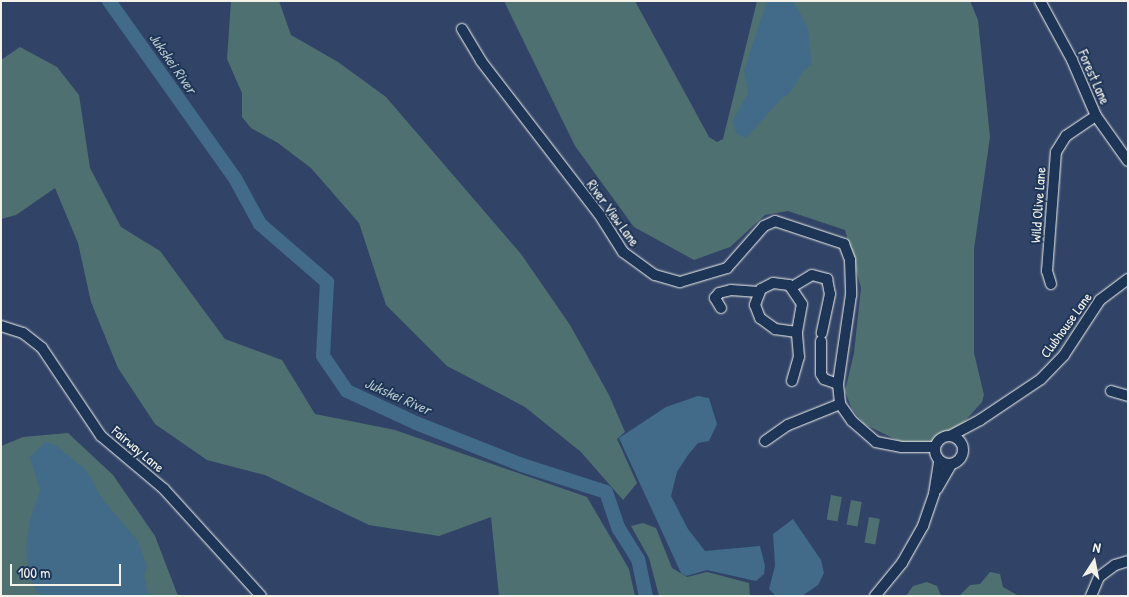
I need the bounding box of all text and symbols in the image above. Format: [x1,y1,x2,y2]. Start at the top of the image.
water label: Jukskei River [145,29,201,97]
street label: Forest Lane [1075,47,1113,107]
street label: Wild Olive Lane [1027,167,1049,243]
street label: River View Lane [583,176,643,250]
street label: Clubhouse Lane [1037,289,1095,361]
water label: Jukskei River [362,373,434,419]
street label: Fairway Lane [108,422,168,476]
north arrow [1069,537,1119,587]
text: N [1091,537,1102,557]
scale bar [12,554,124,586]
text: 100 m [18,562,51,583]

